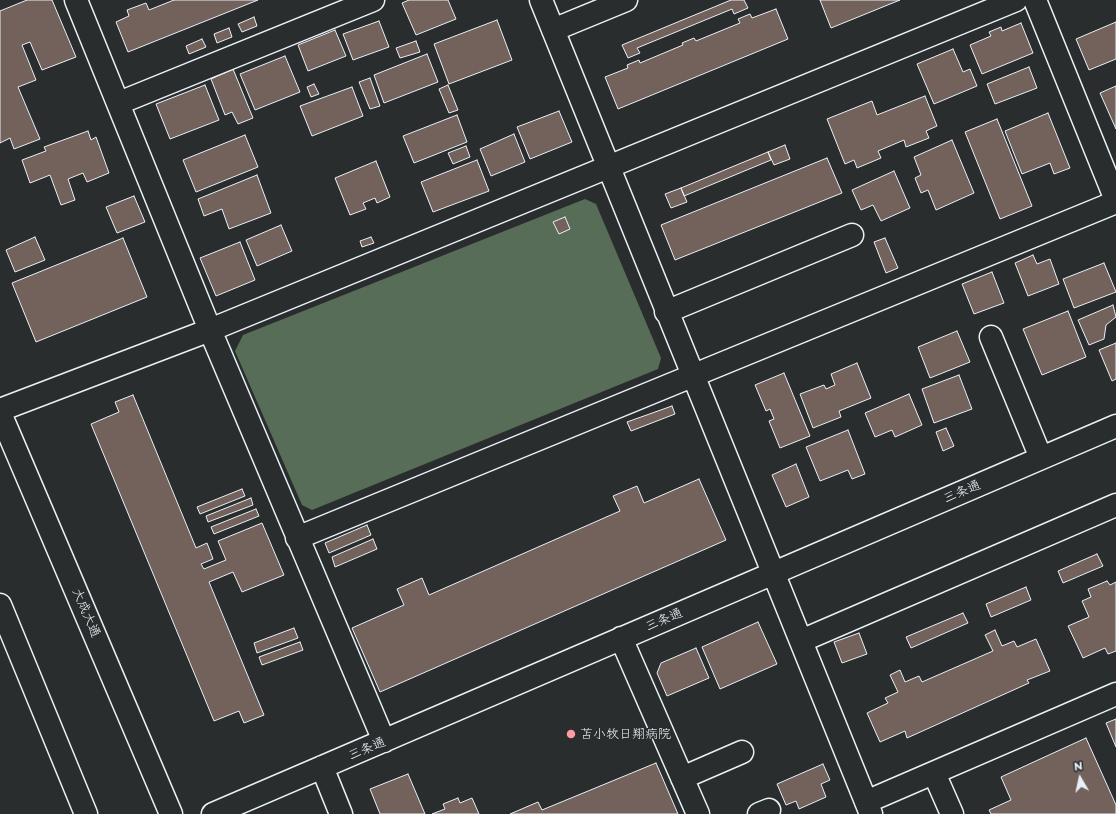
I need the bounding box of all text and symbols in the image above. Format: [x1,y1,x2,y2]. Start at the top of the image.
street label: 三条通 [941,477,983,507]
street label: 大成大通 [69,586,103,640]
street label: 三条通 [643,605,685,635]
place label: 苫小牧日翔病院 [580,726,671,742]
marker: 苫小牧日翔病院 [565,728,577,740]
street label: 三条通 [346,734,388,764]
text: N [1072,757,1084,775]
north arrow [1060,758,1100,798]

